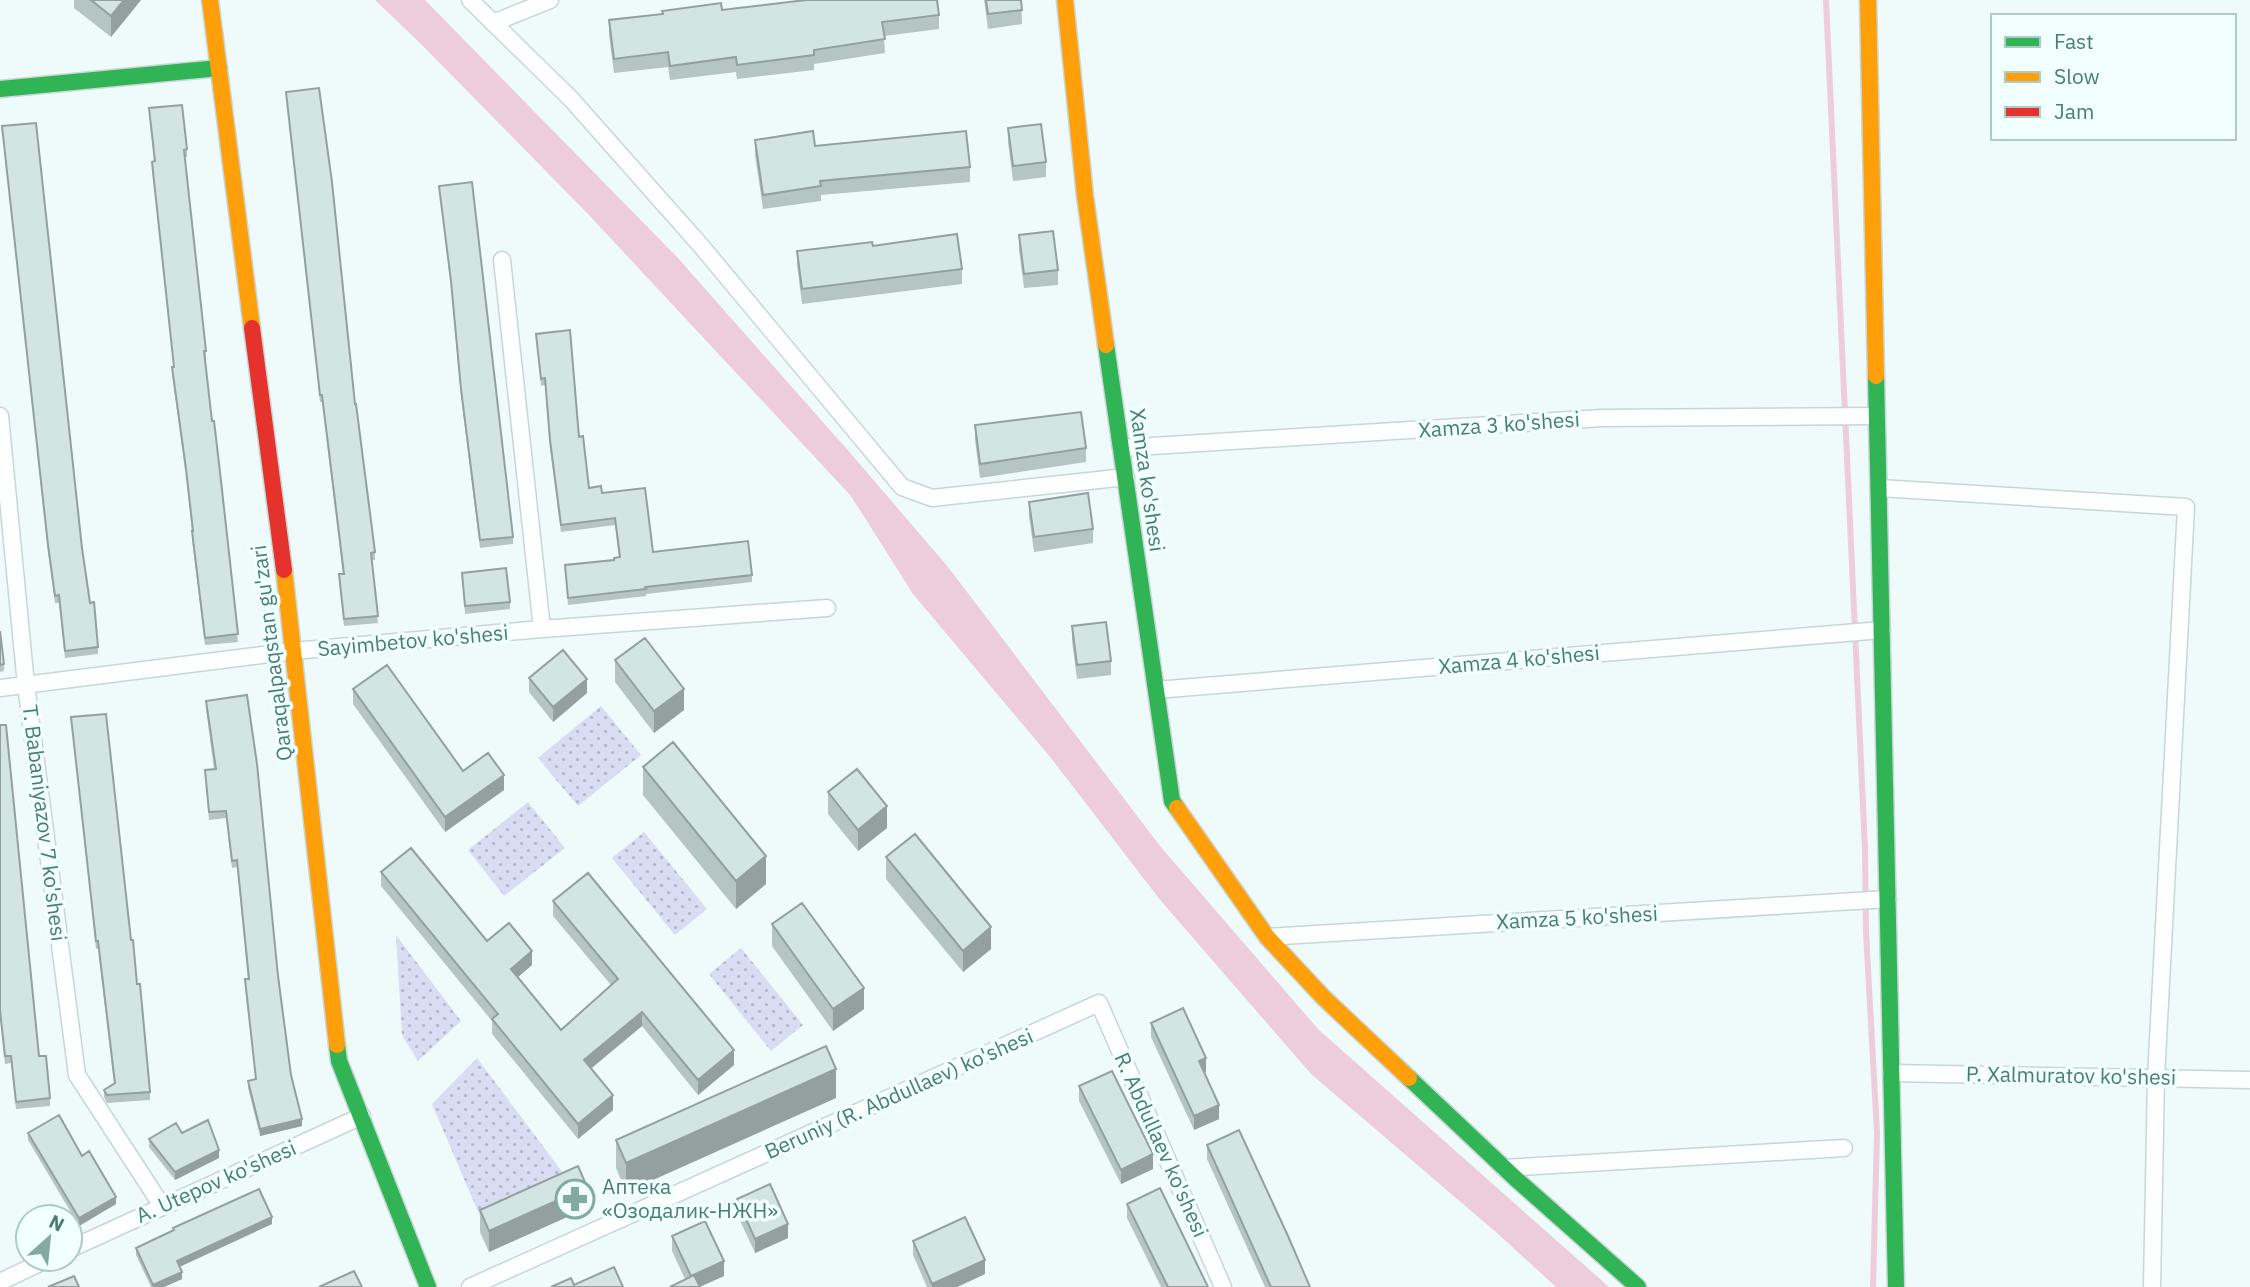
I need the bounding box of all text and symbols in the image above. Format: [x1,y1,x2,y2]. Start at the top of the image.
legend [1991,14,2236,140]
text: Fast [2054,27,2094,55]
text: Slow [2054,62,2100,90]
text: Jam [2054,97,2094,125]
street label: Xamza 3 ko'shesi [1417,404,1581,444]
street label: Xamza ko'shesi [1124,406,1172,553]
street label: Qaraqalpaqstan gu'zari [244,544,298,763]
street label: Sayimbetov ko'shesi [316,618,510,662]
street label: Xamza 4 ko'shesi [1437,638,1601,680]
street label: T. Babaniyazov 7 ko'shesi [17,703,73,943]
street label: Xamza 5 ko'shesi [1495,899,1659,935]
street label: Beruniy (R. Abdullaev) ko'shesi [760,1021,1037,1165]
street label: R. Abdullaev ko'shesi [1109,1048,1215,1241]
street label: P. Xalmuratov ko'shesi [1966,1059,2176,1091]
street label: A. Utepov ko'shesi [131,1133,300,1229]
place label: Аптека «Озодалик-НЖН» [602,1172,778,1224]
pharmacy icon: Аптека «Озодалик-НЖН» [554,1178,596,1220]
north arrow [14,1203,84,1273]
text: N [45,1209,68,1237]

